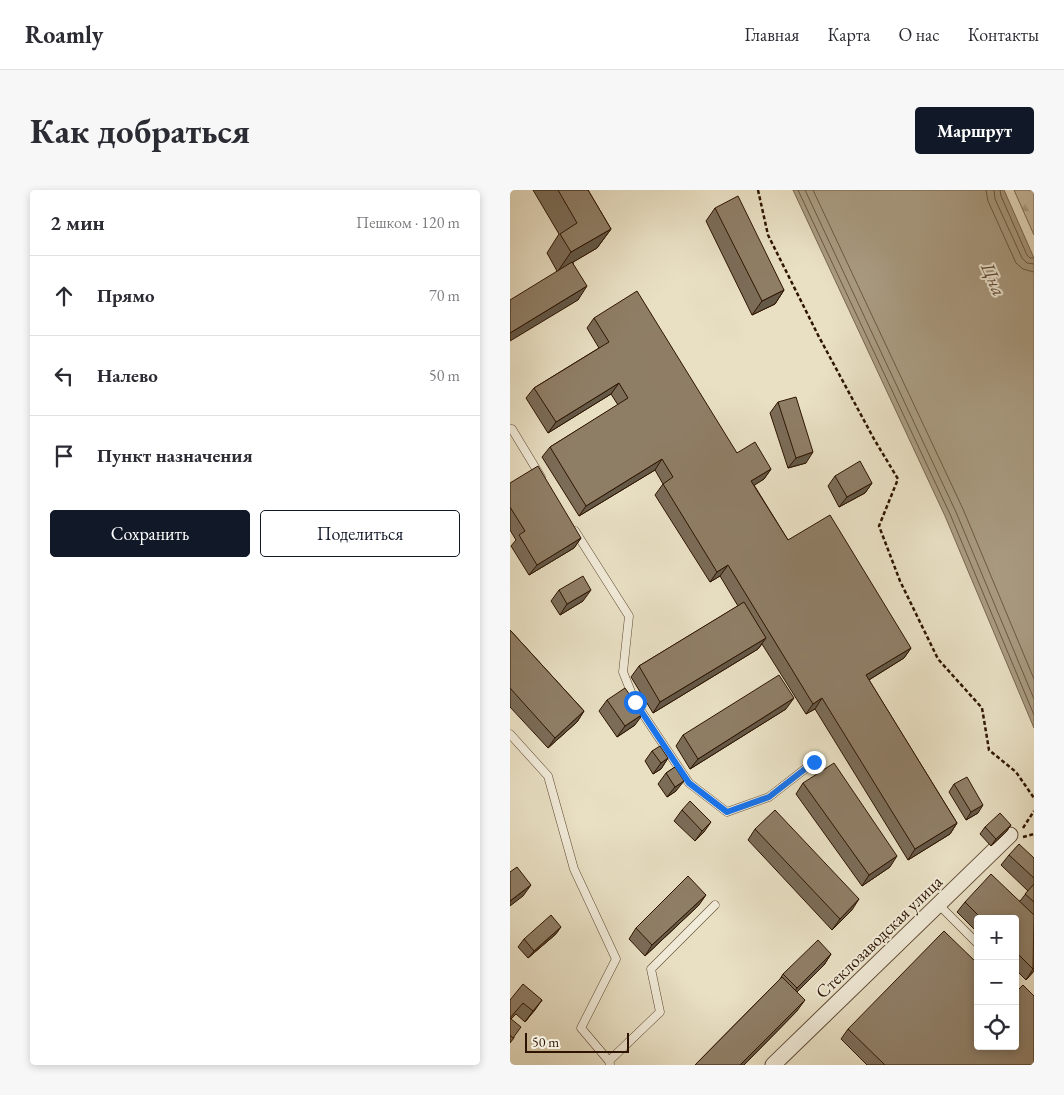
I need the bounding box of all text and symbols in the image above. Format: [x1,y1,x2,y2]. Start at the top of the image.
text: Roamly [25,19,103,50]
text: Главная [745,23,799,46]
text: Карта [827,23,870,46]
text: О нас [898,23,940,46]
text: Контакты [968,23,1039,46]
button: Маршрут [915,107,1034,154]
text: Как добраться [30,108,250,153]
text: 2 мин [50,209,105,236]
text: Пешком · 120 m [356,212,460,233]
water label: Цна [975,258,1012,300]
icon: ahead [50,282,78,310]
text: Прямо [97,283,155,308]
text: 70 m [429,285,460,306]
icon: left [50,362,78,390]
text: Налево [97,363,158,388]
text: 50 m [429,365,460,386]
icon: arrive [50,442,78,470]
text: Пункт назначения [97,443,253,468]
button: Сохранить [50,510,250,557]
button: Поделиться [260,510,460,557]
route start [624,691,647,714]
route end [803,751,826,774]
street label: Стеклозаводская улица [810,870,948,1003]
map controls [974,915,1019,1050]
button: + [974,915,1019,960]
button: − [974,960,1019,1005]
button: locate [974,1005,1019,1050]
scale bar [525,1030,629,1053]
text: 50 m [532,1033,559,1051]

